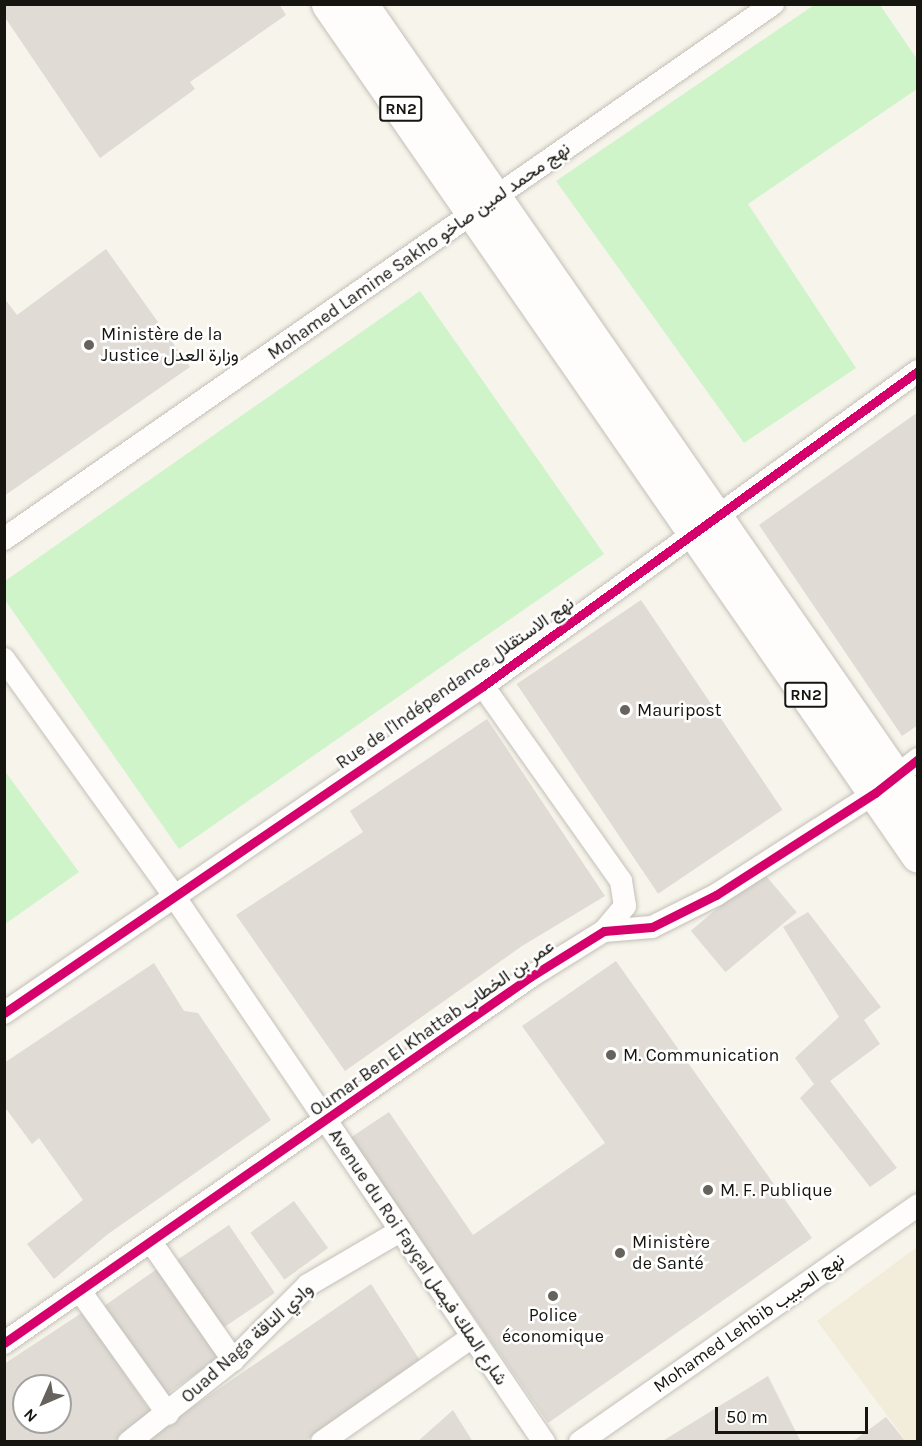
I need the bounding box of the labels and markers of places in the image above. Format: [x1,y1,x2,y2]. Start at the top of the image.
place label: Ministère de la Justice وزارة العدل [101,324,239,366]
marker: Ministère de la Justice وزارة العدل [82,338,96,352]
place label: Mauripost [637,699,722,721]
marker: Mauripost [618,703,632,717]
place label: M. Communication [623,1044,779,1066]
marker: M. Communication [604,1048,618,1062]
place label: M. F. Publique [720,1179,832,1201]
marker: M. F. Publique [701,1183,715,1197]
place label: Ministère de Santé [632,1232,710,1274]
marker: Ministère de Santé [613,1246,627,1260]
marker: Police économique [546,1289,560,1303]
place label: Police économique [502,1305,604,1348]

